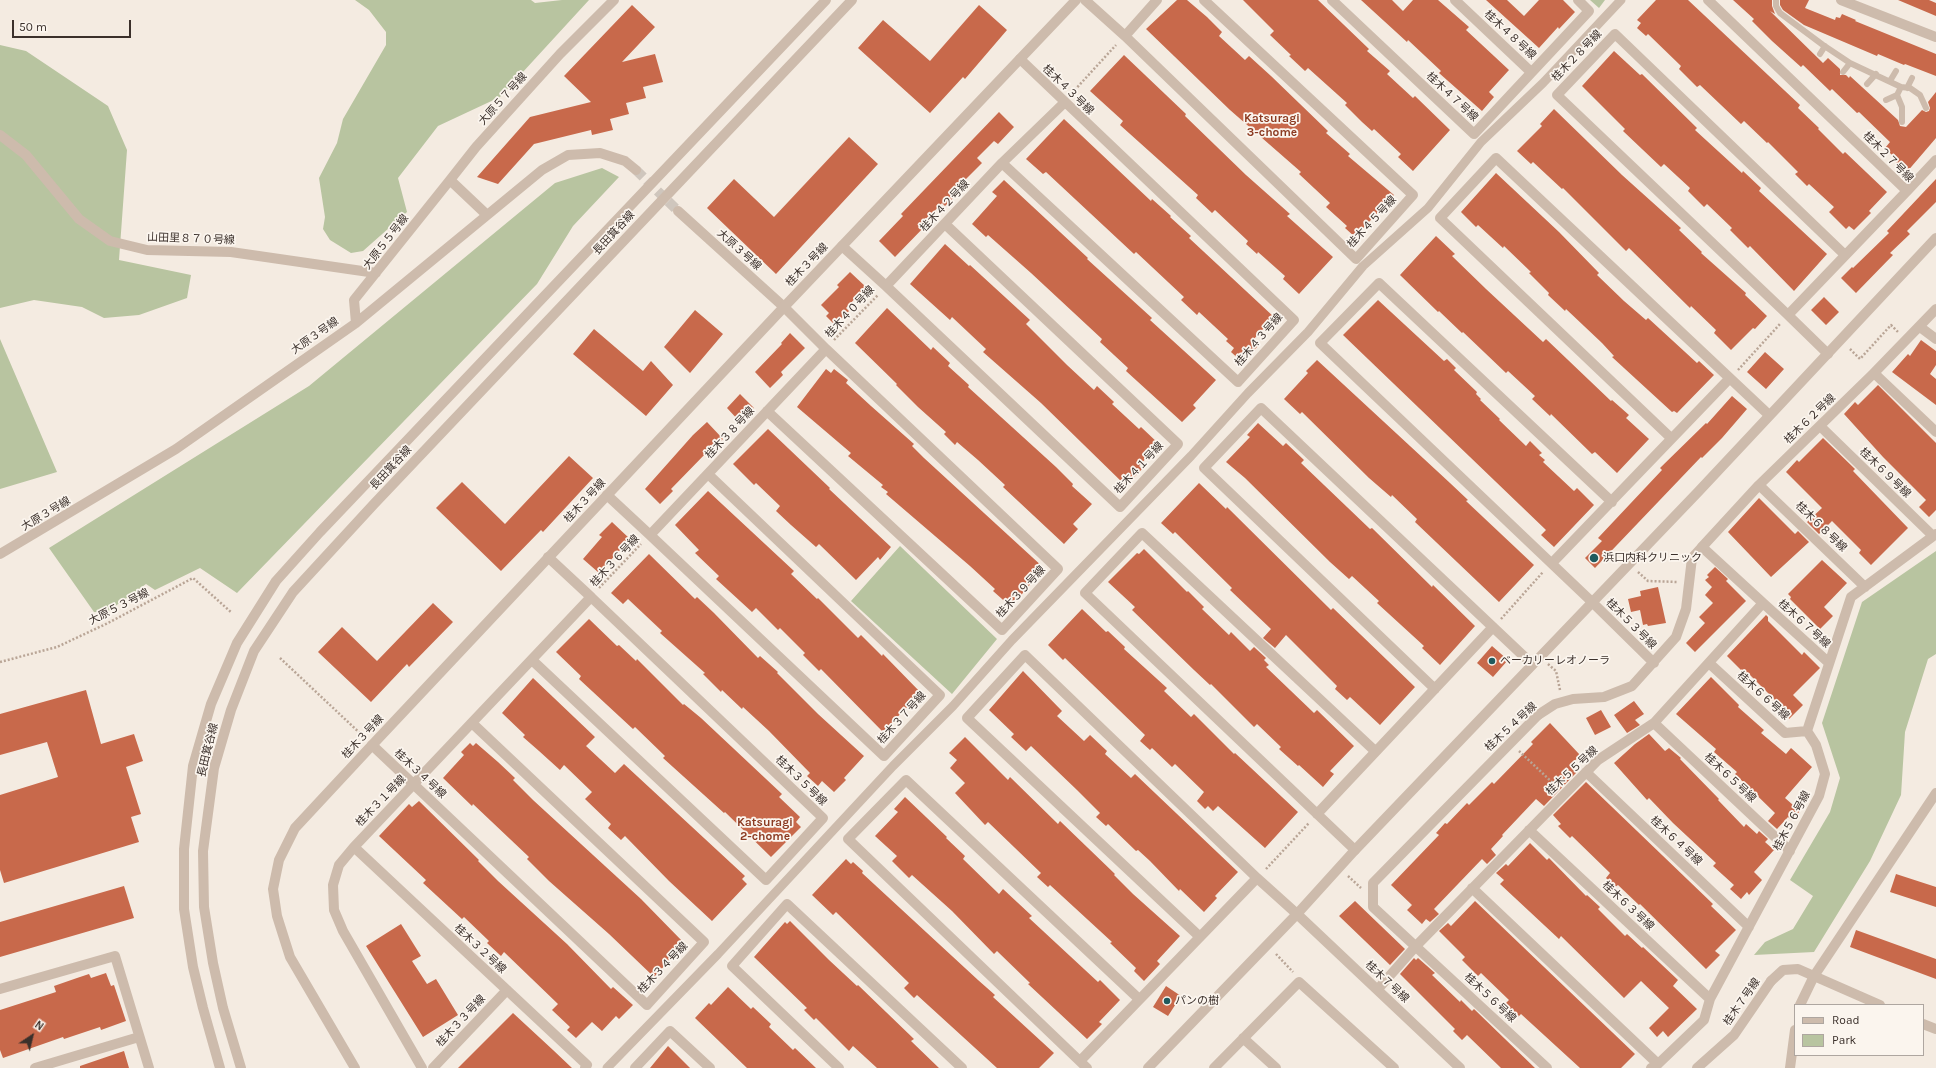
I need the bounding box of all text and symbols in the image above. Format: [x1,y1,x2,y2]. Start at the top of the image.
street label: 桂木４８号線 [1481,8,1539,62]
scale bar [14,12,133,38]
text: 50 m [19,20,47,34]
street label: 桂木２８号線 [1549,28,1605,84]
street label: 桂木４３号線 [1040,62,1096,118]
street label: 大原５７号線 [476,70,530,128]
street label: 桂木４７号線 [1423,70,1481,124]
district label: Katsuragi 3-chome [1244,112,1300,140]
street label: 桂木２７号線 [1860,129,1916,185]
street label: 桂木４２号線 [918,177,972,235]
street label: 桂木４５号線 [1345,193,1399,251]
street label: 長田箕谷線 [590,208,638,258]
street label: 大原５５号線 [360,212,412,272]
street label: 大原３号線 [714,227,764,273]
street label: 山田里８７０号線 [147,231,235,247]
street label: 桂木３号線 [783,241,831,289]
street label: 桂木４０号線 [823,283,877,341]
street label: 桂木４３号線 [1232,311,1286,369]
street label: 大原３号線 [289,315,341,357]
street label: 桂木６２号線 [1782,391,1838,447]
street label: 桂木３８号線 [703,404,757,462]
street label: 桂木４１号線 [1112,439,1166,497]
street label: 長田箕谷線 [367,443,415,493]
street label: 桂木６９号線 [1857,445,1913,501]
street label: 桂木３号線 [561,476,609,526]
street label: 大原３号線 [19,494,73,534]
street label: 桂木６８号線 [1793,499,1849,555]
street label: 桂木３６号線 [588,532,642,590]
place label: 浜口内科クリニック [1603,551,1702,565]
marker: 浜口内科クリニック [1588,552,1600,564]
street label: 桂木３９号線 [994,563,1048,621]
street label: 大原５３号線 [87,586,151,628]
street label: 桂木５３号線 [1603,596,1659,652]
street label: 桂木６７号線 [1775,597,1833,651]
place label: ベーカリーレオノーラ [1500,654,1610,668]
marker: ベーカリーレオノーラ [1487,656,1497,666]
street label: 桂木６６号線 [1734,669,1792,723]
street label: 桂木３７号線 [875,689,929,747]
street label: 桂木５４号線 [1482,700,1540,754]
street label: 桂木３号線 [339,712,387,762]
street label: 長田箕谷線 [195,722,221,778]
street label: 桂木５５号線 [1543,744,1601,798]
street label: 桂木３４号線 [391,747,449,801]
street label: 桂木６５号線 [1701,751,1759,805]
street label: 桂木３５号線 [773,753,829,809]
street label: 桂木３１号線 [353,773,409,829]
street label: 桂木５６号線 [1771,789,1813,853]
street label: 桂木６４号線 [1647,814,1705,868]
district label: Katsuragi 2-chome [737,816,793,844]
street label: 桂木６３号線 [1599,879,1657,933]
street label: 桂木３２号線 [451,922,509,976]
street label: 桂木３４号線 [635,940,691,996]
street label: 桂木７号線 [1362,958,1412,1006]
street label: 桂木５６号線 [1461,971,1519,1025]
street label: 桂木７号線 [1721,976,1763,1028]
street label: 桂木３３号線 [434,992,488,1050]
place label: パンの樹 [1175,994,1219,1008]
marker: パンの樹 [1162,996,1172,1006]
legend [1794,1004,1924,1056]
text: Road [1832,1013,1860,1027]
north arrow [12,1016,52,1056]
text: N [32,1018,46,1033]
text: Park [1832,1033,1856,1047]

